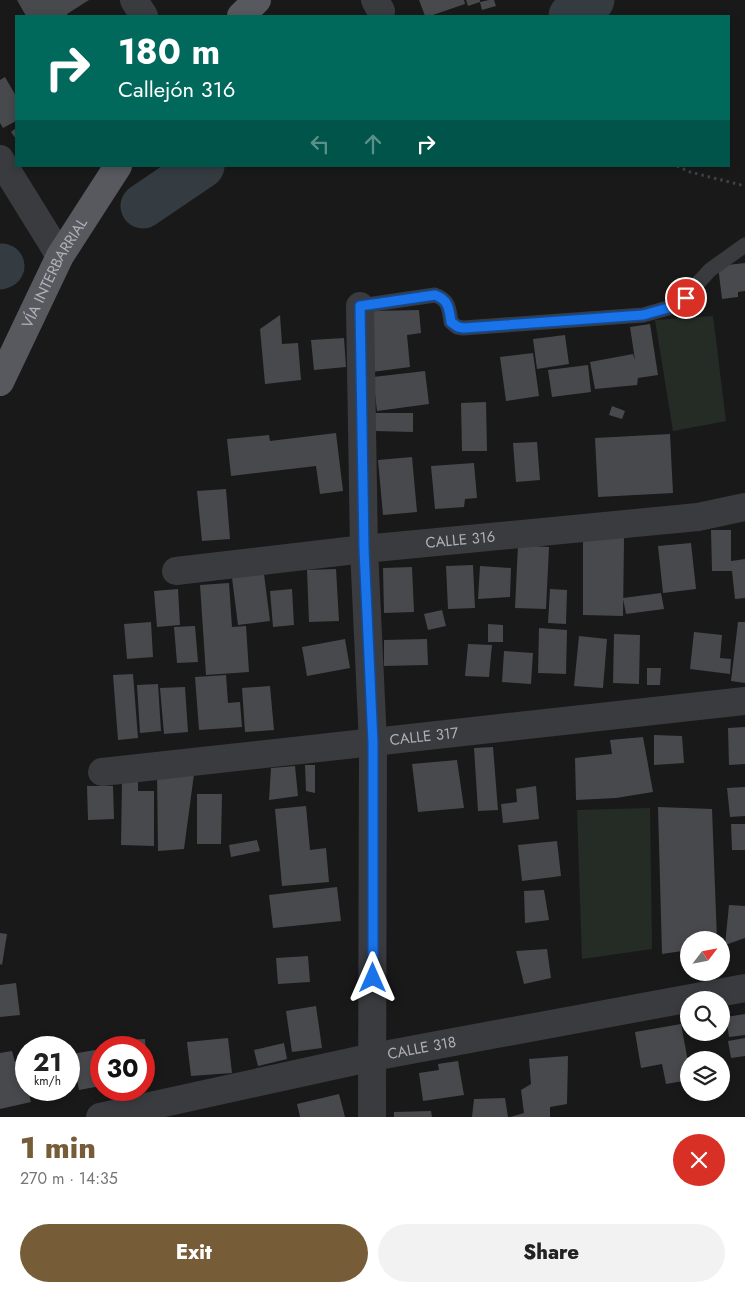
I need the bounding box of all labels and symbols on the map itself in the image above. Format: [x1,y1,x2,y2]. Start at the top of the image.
street label: VÍA INTERBARRIAL [16,213,93,332]
pin [665,277,707,319]
street label: CALLE 316 [424,525,496,554]
street label: CALLE 317 [388,722,460,751]
north arrow [680,931,730,981]
position arrow [346,951,398,1003]
street label: CALLE 318 [386,1031,458,1065]
speed limit sign: 30 [90,1036,155,1101]

